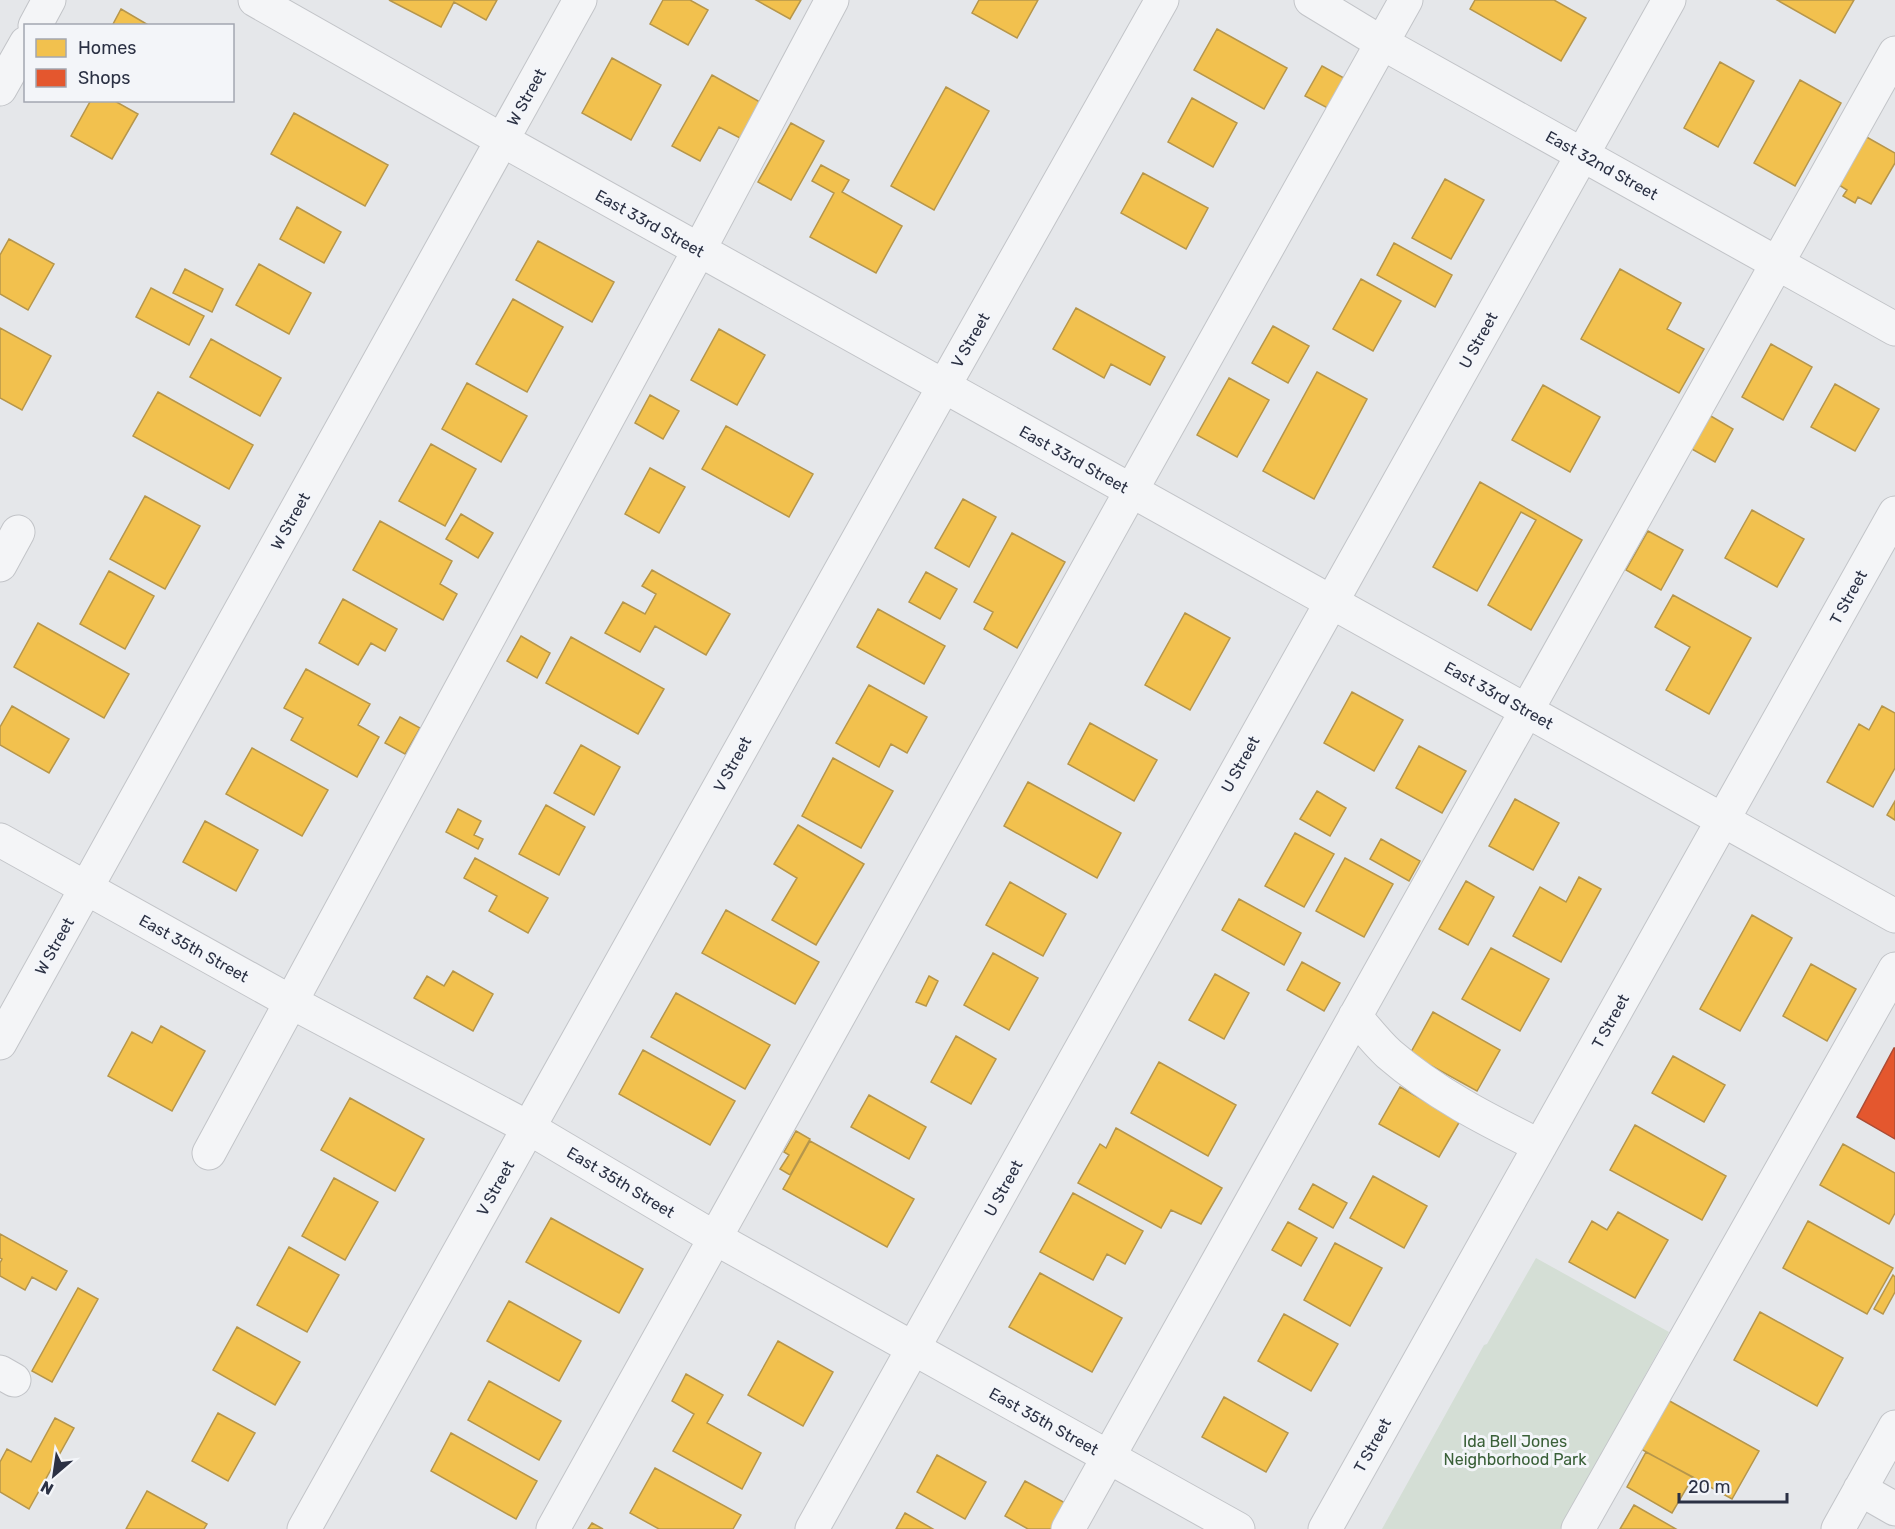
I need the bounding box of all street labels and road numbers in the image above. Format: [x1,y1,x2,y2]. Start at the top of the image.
street label: W Street [503,65,550,129]
street label: East 32nd Street [1542,127,1661,204]
street label: East 33rd Street [592,186,708,261]
street label: V Street [947,309,994,371]
street label: U Street [1455,309,1502,372]
street label: East 33rd Street [1016,422,1132,497]
street label: W Street [267,489,314,553]
street label: T Street [1826,567,1871,628]
street label: East 33rd Street [1441,658,1557,733]
street label: V Street [710,733,755,795]
street label: U Street [1217,733,1264,796]
street label: East 35th Street [136,911,252,986]
street label: W Street [31,914,78,978]
street label: T Street [1588,991,1633,1052]
street label: East 35th Street [563,1143,678,1222]
street label: V Street [473,1157,518,1219]
street label: U Street [980,1157,1027,1220]
street label: East 35th Street [986,1384,1102,1459]
street label: T Street [1350,1415,1395,1476]

